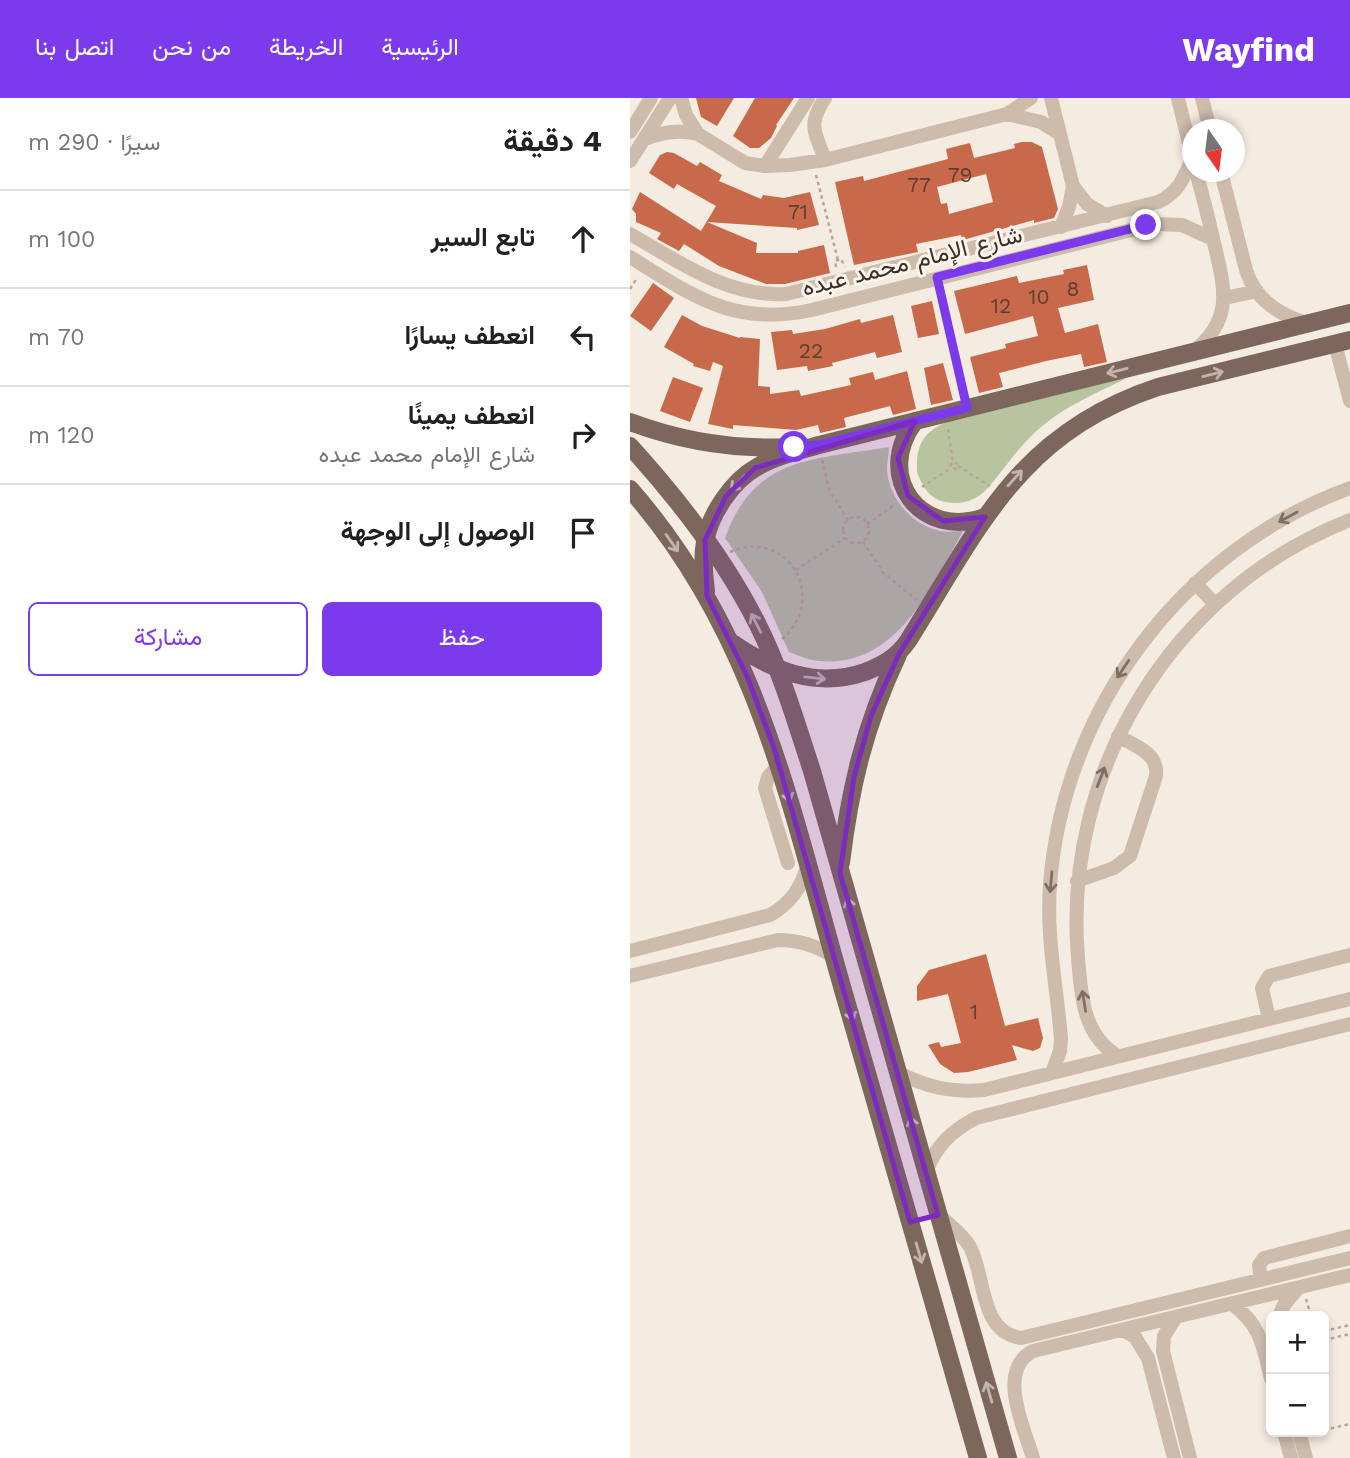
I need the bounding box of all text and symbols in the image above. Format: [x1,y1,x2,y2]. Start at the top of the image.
text: Wayfind [1182,30,1315,69]
text: اتصل بنا [35,33,114,61]
text: من نحن [152,33,231,61]
text: الخريطة [269,33,343,61]
text: الرئيسية [381,33,459,61]
north arrow [1182,119,1245,182]
text: 4 دقيقة [503,123,602,158]
text: سيرًا · 290 m [28,129,160,156]
house number: 79 [948,162,972,187]
house number: 77 [907,172,931,197]
house number: 71 [788,199,808,224]
route end [1130,209,1161,240]
icon: ahead [564,220,602,258]
street label: شارع الإمام محمد عبده [799,220,1025,304]
text: تابع السير [431,222,535,252]
text: 100 m [28,226,95,253]
house number: 8 [1067,276,1079,301]
house number: 10 [1028,284,1050,309]
house number: 12 [991,293,1011,318]
icon: left [564,318,602,356]
text: انعطف يسارًا [405,320,535,350]
text: 70 m [28,324,85,351]
house number: 22 [799,338,823,363]
one-way arrow [1106,364,1129,378]
one-way arrow [1201,367,1224,380]
text: انعطف يمينًا [408,400,535,430]
icon: right [564,416,602,454]
text: 120 m [28,422,94,449]
route start [778,431,809,462]
text: شارع الإمام محمد عبده [319,441,535,468]
one-way arrow [1007,470,1024,487]
one-way arrow [729,475,746,492]
one-way arrow [1278,511,1299,524]
icon: arrive [564,514,602,552]
text: الوصول إلى الوجهة [340,516,535,546]
one-way arrow [665,533,679,552]
button: مشاركة [28,602,308,676]
button: حفظ [322,602,602,676]
one-way arrow [749,613,763,634]
one-way arrow [1116,659,1130,679]
one-way arrow [803,672,826,685]
one-way arrow [1096,767,1108,789]
one-way arrow [781,781,794,803]
one-way arrow [1044,871,1057,893]
one-way arrow [843,897,856,920]
one-way arrow [1077,990,1090,1013]
house number: 1 [970,999,978,1024]
one-way arrow [844,1000,857,1022]
one-way arrow [905,1116,918,1138]
one-way arrow [914,1242,927,1264]
map controls [1266,1311,1329,1437]
button: + [1266,1311,1329,1374]
button: − [1266,1374,1329,1437]
one-way arrow [982,1382,995,1404]

